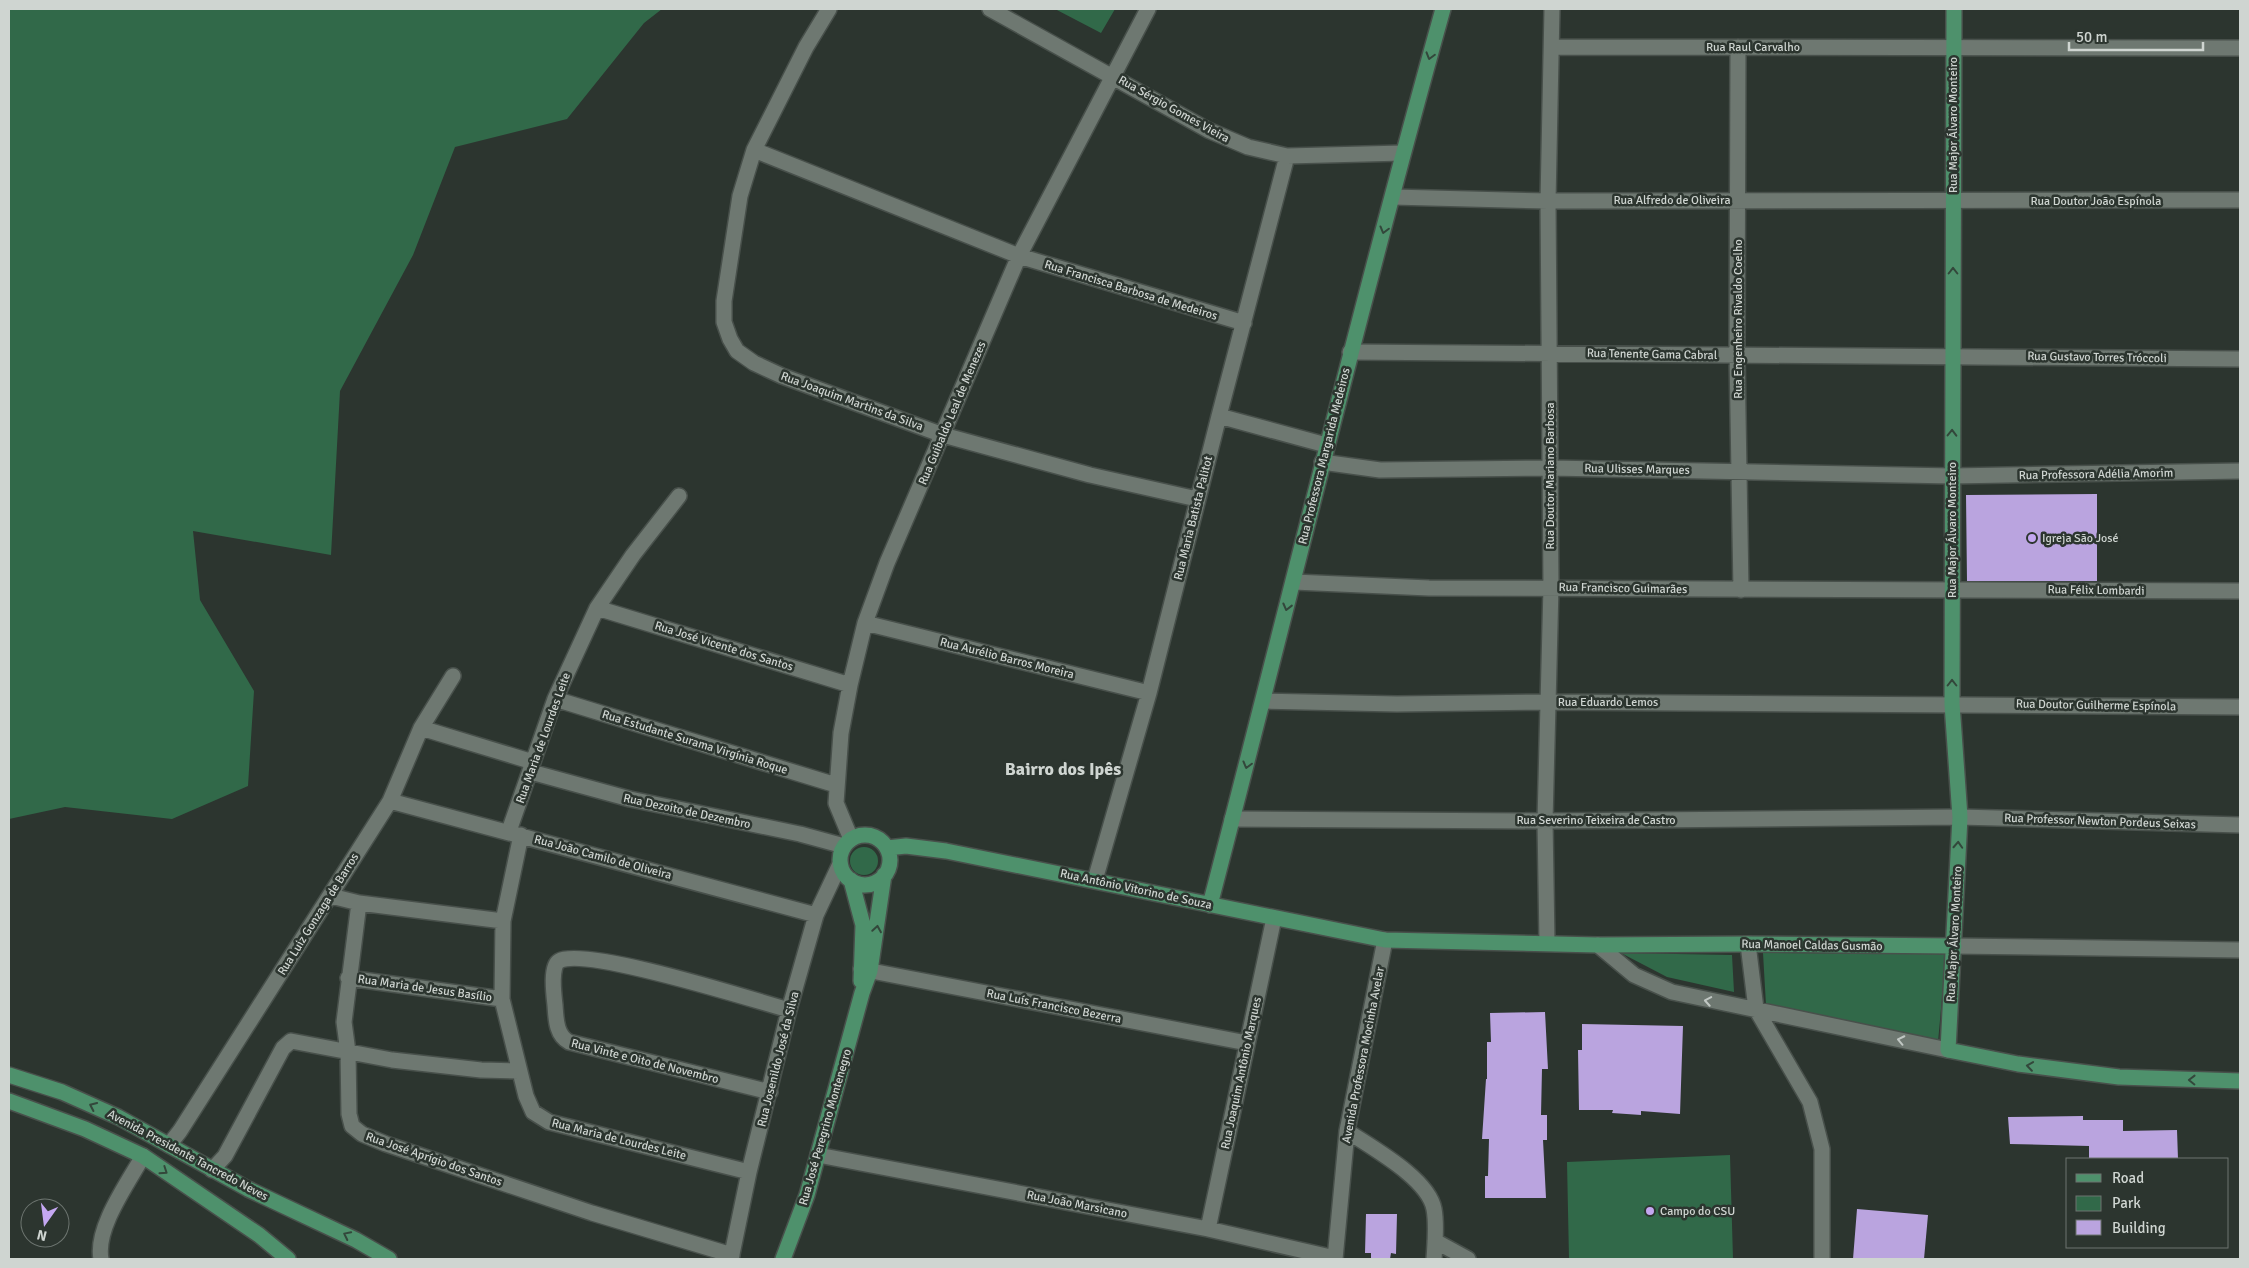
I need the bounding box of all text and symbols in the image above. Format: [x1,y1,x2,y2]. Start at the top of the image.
scale bar [2069,20,2203,52]
text: 50 m [2076,28,2107,46]
street label: Rua Raul Carvalho [1706,40,1800,55]
one-way arrow [1425,51,1436,60]
street label: Rua Major Álvaro Monteiro [1946,57,1961,193]
street label: Rua Sérgio Gomes Vieira [1116,73,1232,146]
street label: Rua Alfredo de Oliveira [1613,193,1731,208]
street label: Rua Doutor João Espínola [2031,194,2161,209]
one-way arrow [1379,225,1389,233]
street label: Rua Engenheiro Rivaldo Coelho [1731,239,1746,399]
street label: Rua Francisca Barbosa de Medeiros [1043,257,1219,324]
one-way arrow [1948,266,1958,274]
street label: Rua Guibaldo Leal de Menezes [915,339,990,487]
street label: Rua Tenente Gama Cabral [1587,346,1718,363]
street label: Rua Gustavo Torres Tróccoli [2027,349,2167,366]
street label: Rua Professora Margarida Medeiros [1295,366,1354,546]
street label: Rua Joaquim Martins da Silva [779,369,925,434]
street label: Rua Doutor Mariano Barbosa [1543,402,1558,550]
one-way arrow [1947,429,1957,436]
street label: Rua Maria Batista Palitot [1171,455,1216,582]
street label: Rua Ulisses Marques [1584,461,1690,478]
street label: Rua Major Álvaro Monteiro [1945,462,1960,598]
street label: Rua Professora Adélia Amorim [2019,466,2173,483]
place label: Igreja São José [2042,531,2119,546]
marker: Igreja São José [2026,532,2038,544]
street label: Rua Francisco Guimarães [1559,580,1687,597]
street label: Rua Félix Lombardi [2047,582,2145,599]
one-way arrow [1282,603,1293,612]
street label: Rua José Vicente dos Santos [653,618,795,675]
street label: Rua Aurélio Barros Moreira [938,635,1075,682]
street label: Rua Maria de Lourdes Leite [513,671,574,806]
one-way arrow [1947,679,1957,686]
street label: Rua Eduardo Lemos [1558,695,1658,710]
street label: Rua Doutor Guilherme Espínola [2016,697,2176,714]
street label: Rua Estudante Surama Virgínia Roque [600,707,790,778]
district label: Bairro dos Ipês [1005,758,1121,780]
one-way arrow [1242,760,1252,768]
street label: Rua Dezoito de Dezembro [622,791,752,832]
street label: Rua Professor Newton Pordeus Seixas [2004,811,2196,832]
street label: Rua Severino Teixeira de Castro [1516,813,1676,828]
street label: Rua João Camilo de Oliveira [533,832,673,883]
one-way arrow [1953,841,1964,849]
street label: Rua Luiz Gonzaga de Barros [275,850,362,978]
street label: Rua Antônio Vitorino de Souza [1059,866,1213,913]
street label: Rua Major Álvaro Monteiro [1943,866,1966,1002]
one-way arrow [872,924,882,933]
street label: Rua Manoel Caldas Gusmão [1741,937,1883,954]
street label: Avenida Professora Mocinha Avelar [1339,965,1388,1145]
street label: Rua Maria de Jesus Basílio [357,972,493,1005]
street label: Rua Luís Francisco Bezerra [985,986,1123,1027]
street label: Rua Josenildo José da Silva [754,990,803,1128]
street label: Rua Joaquim Antônio Marques [1218,996,1265,1151]
one-way arrow [1704,997,1712,1007]
one-way arrow [1896,1035,1905,1045]
street label: Rua Vinte e Oito de Novembro [570,1036,720,1087]
street label: Rua José Peregrino Montenegro [796,1047,855,1207]
one-way arrow [2025,1061,2033,1072]
one-way arrow [2187,1075,2195,1085]
one-way arrow [89,1101,98,1112]
street label: Avenida Presidente Tancredo Neves [105,1107,271,1204]
street label: Rua Maria de Lourdes Leite [550,1115,688,1163]
street label: Rua José Aprígio dos Santos [364,1129,504,1190]
legend [2066,1158,2229,1248]
one-way arrow [158,1165,168,1174]
text: Road [2112,1169,2144,1187]
street label: Rua João Marsicano [1025,1187,1128,1222]
text: Park [2112,1194,2141,1212]
north arrow [20,1198,70,1248]
place label: Campo do CSU [1660,1204,1735,1219]
marker: Campo do CSU [1644,1205,1656,1217]
text: Building [2112,1219,2166,1237]
text: N [35,1226,49,1245]
one-way arrow [343,1231,352,1241]

